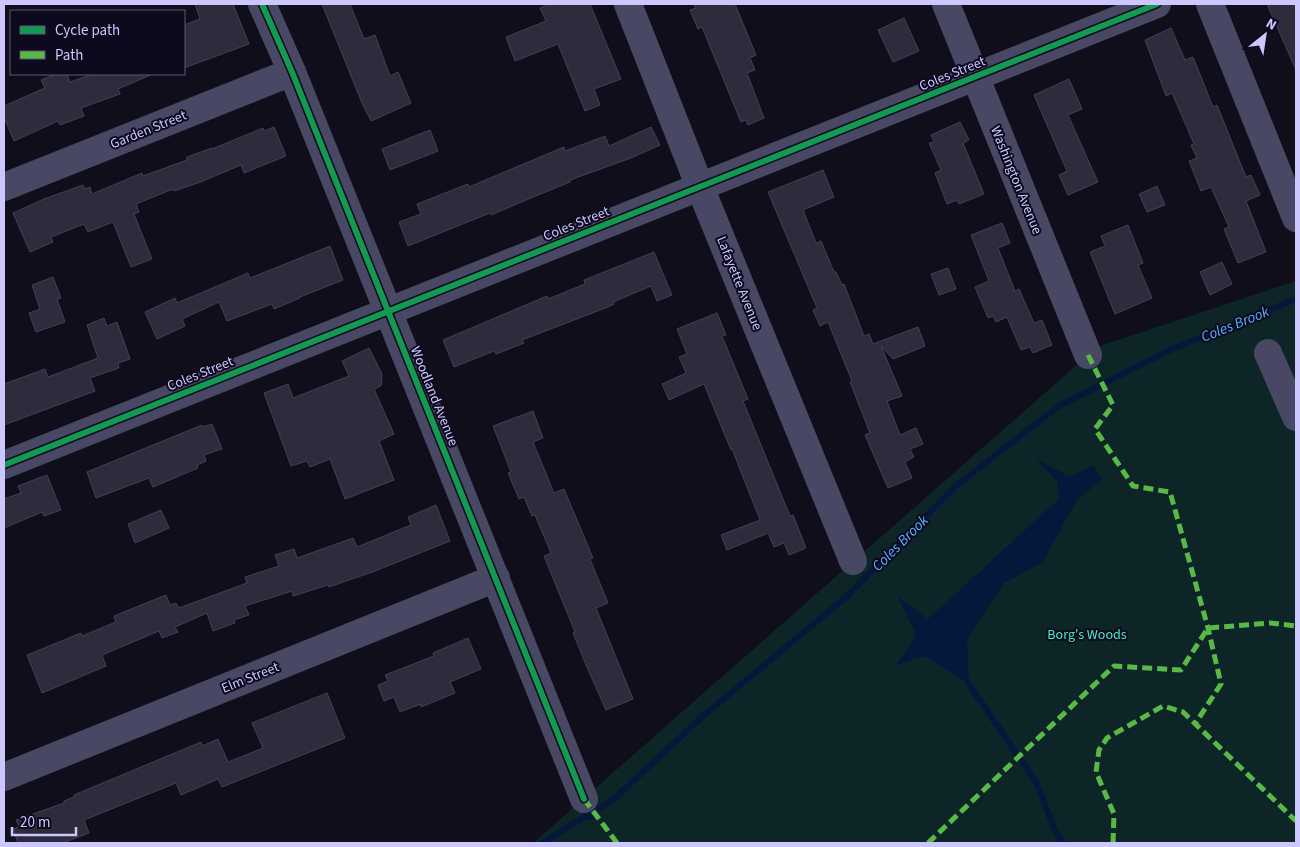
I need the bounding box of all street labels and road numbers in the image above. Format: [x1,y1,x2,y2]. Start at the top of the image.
street label: Coles Street [916,51,989,96]
street label: Garden Street [107,105,190,154]
street label: Washington Avenue [985,123,1047,238]
street label: Coles Street [540,201,613,246]
street label: Lafayette Avenue [711,233,767,333]
street label: Woodland Avenue [405,344,463,449]
street label: Coles Street [164,351,237,396]
street label: Elm Street [219,657,282,699]

